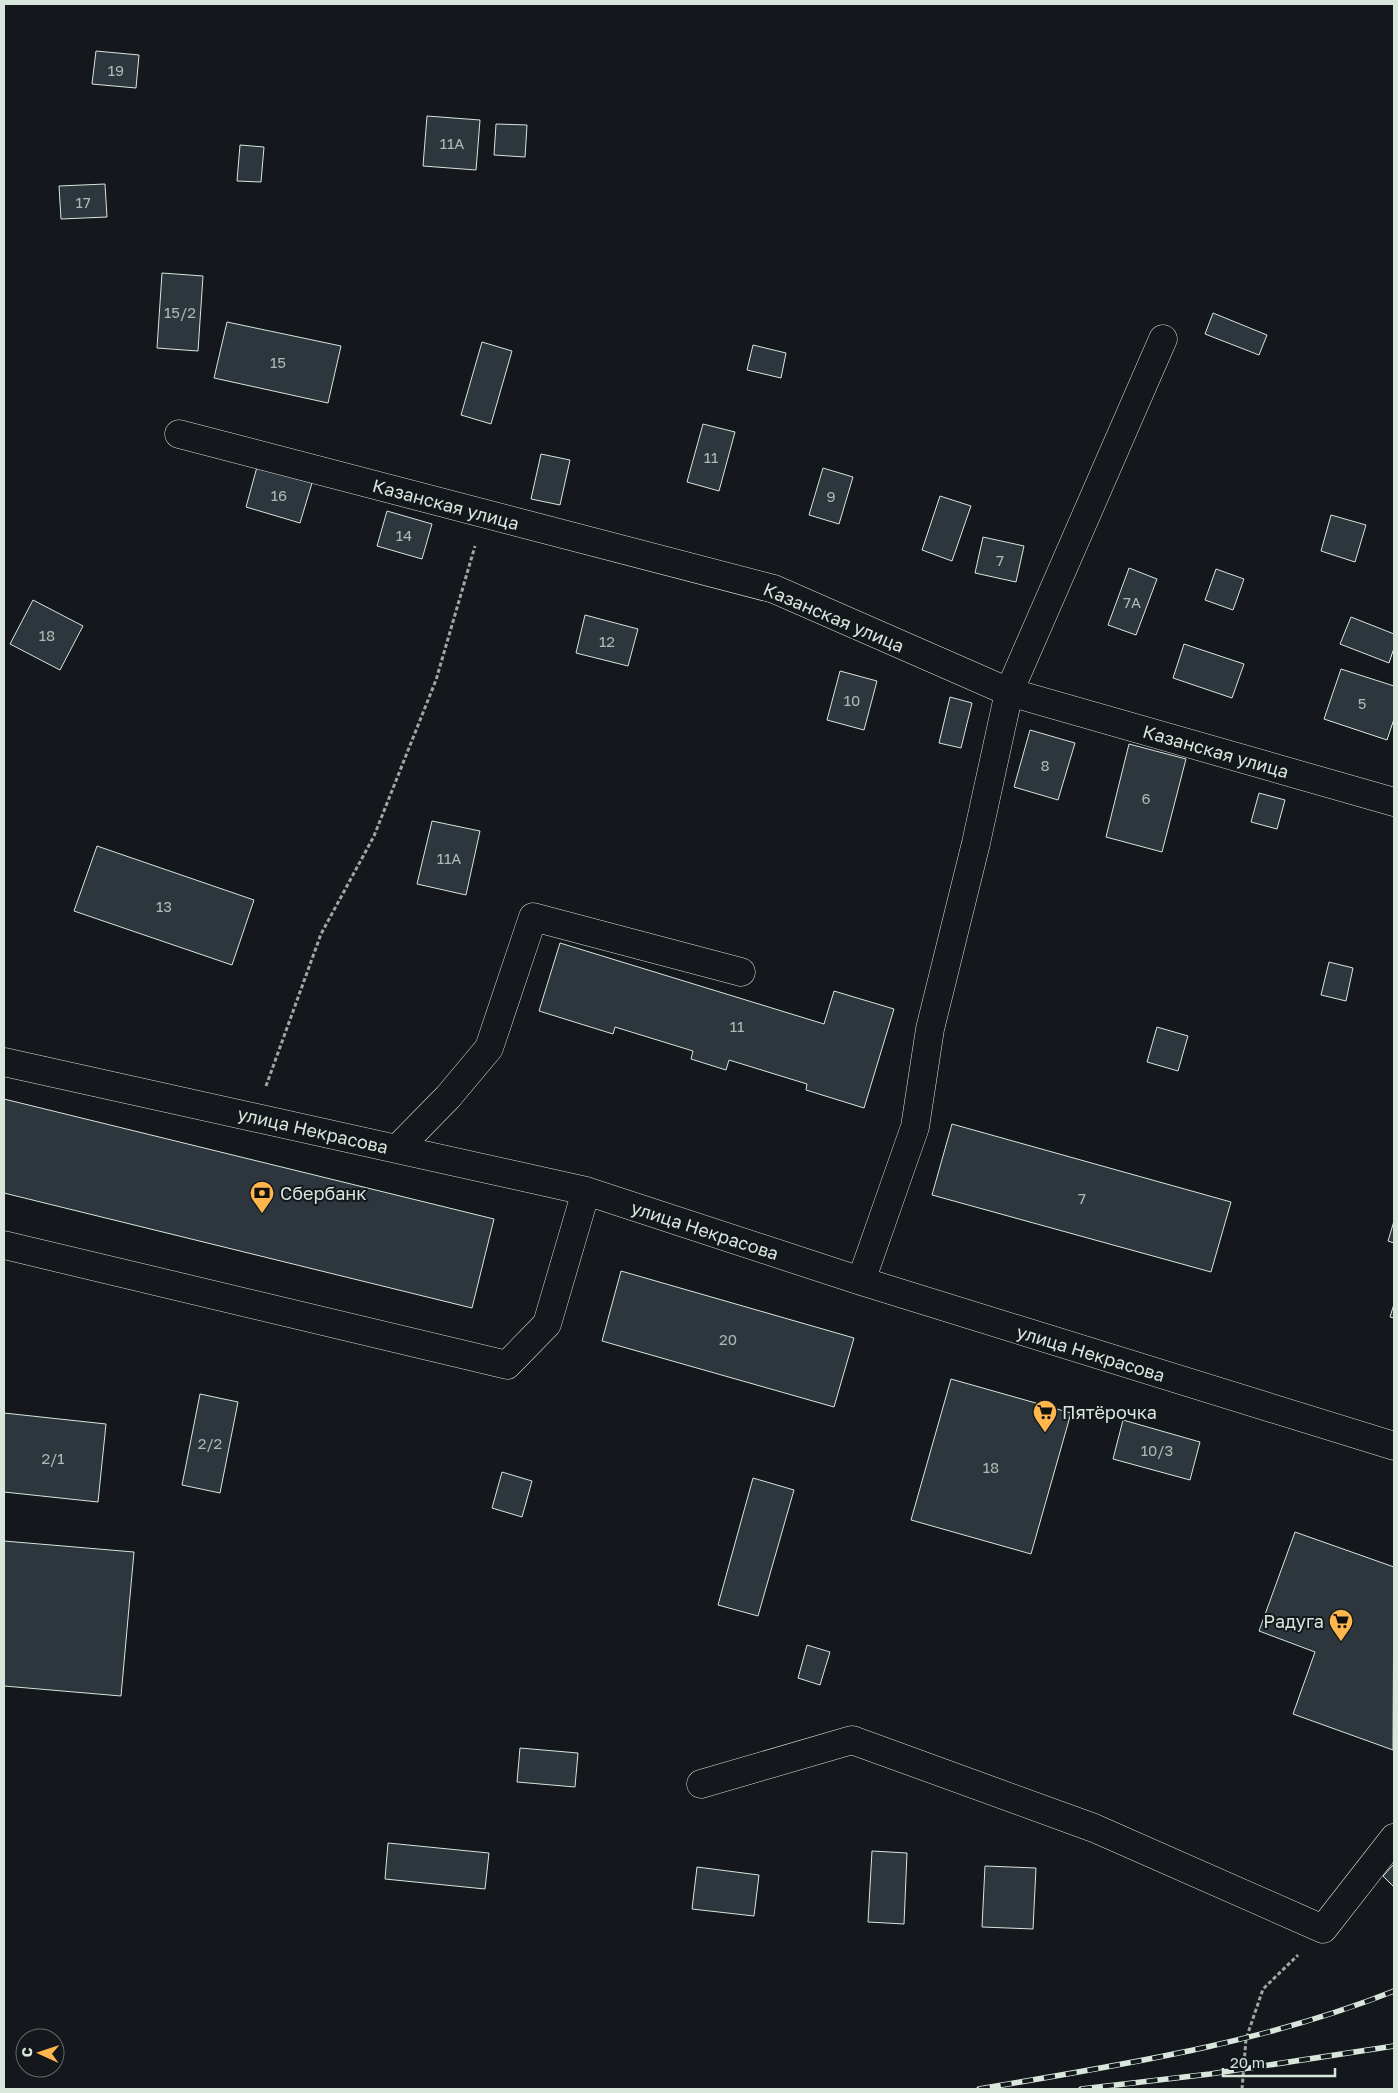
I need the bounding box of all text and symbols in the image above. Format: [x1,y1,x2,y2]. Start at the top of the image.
house number: 19 [108,61,124,79]
house number: 11А [440,134,464,152]
house number: 17 [75,193,91,211]
house number: 15/2 [164,303,196,321]
house number: 15 [270,353,286,371]
house number: 11 [704,448,718,466]
street label: Казанская улица [370,474,522,534]
house number: 16 [271,486,287,504]
house number: 9 [826,487,836,505]
house number: 14 [396,526,412,544]
house number: 7 [996,551,1004,569]
street label: Казанская улица [760,577,908,657]
house number: 7А [1123,593,1141,611]
house number: 18 [39,626,55,644]
house number: 12 [599,632,615,650]
house number: 10 [844,691,860,709]
house number: 5 [1358,694,1366,712]
street label: Казанская улица [1140,720,1292,782]
house number: 8 [1040,756,1050,774]
house number: 6 [1141,789,1151,807]
house number: 11А [437,849,461,867]
house number: 13 [156,897,172,915]
house number: 11 [730,1017,744,1035]
street label: улица Некрасова [236,1102,390,1158]
bank icon: Сбербанк [249,1180,275,1214]
place label: Сбербанк [280,1182,367,1204]
house number: 7 [1078,1189,1086,1207]
street label: улица Некрасова [628,1196,782,1264]
street label: улица Некрасова [1014,1320,1168,1386]
house number: 20 [719,1330,737,1348]
supermarket icon: Пятёрочка [1032,1399,1058,1433]
place label: Пятёрочка [1062,1401,1157,1423]
house number: 2/2 [198,1434,222,1452]
house number: 10/3 [1141,1441,1173,1459]
house number: 2/1 [41,1449,65,1467]
house number: 18 [983,1458,999,1476]
supermarket icon: Радуга [1328,1608,1354,1642]
place label: Радуга [1263,1610,1324,1632]
north arrow [15,2028,65,2078]
scale bar [1223,2046,1336,2078]
text: С [18,2047,35,2058]
text: 20 m [1230,2053,1265,2071]

